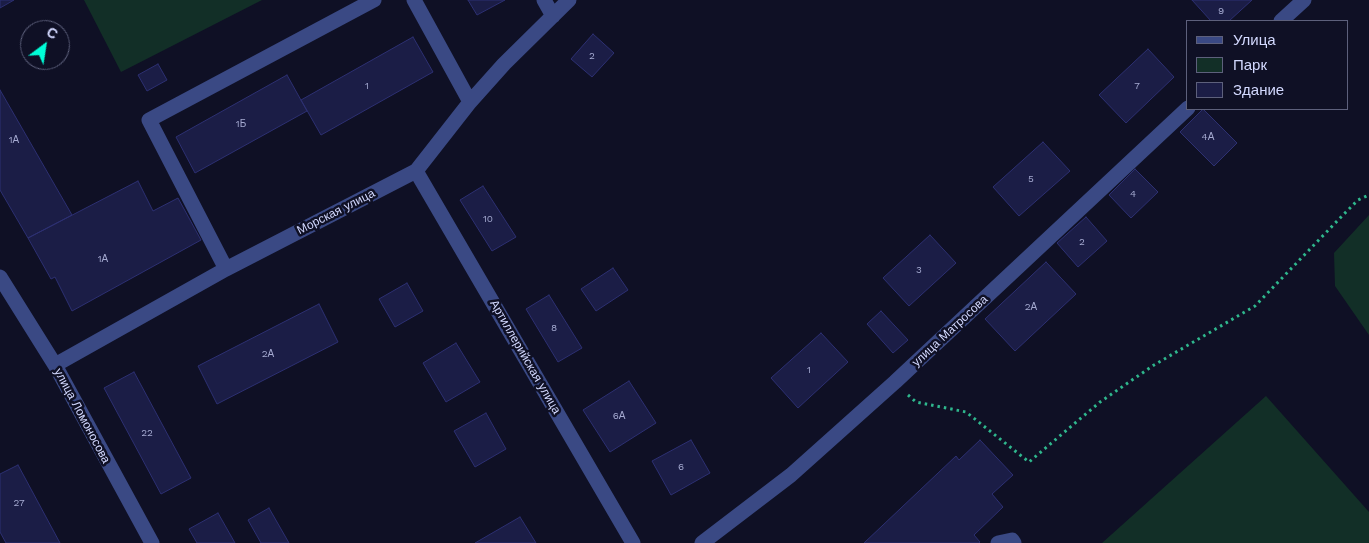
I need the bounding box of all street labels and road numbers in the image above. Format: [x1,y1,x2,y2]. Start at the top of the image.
street label: Морская улица [295,186,377,238]
street label: улица Матросова [909,292,991,370]
street label: Артиллерийская улица [486,297,564,417]
street label: улица Ломоносова [51,366,113,466]

